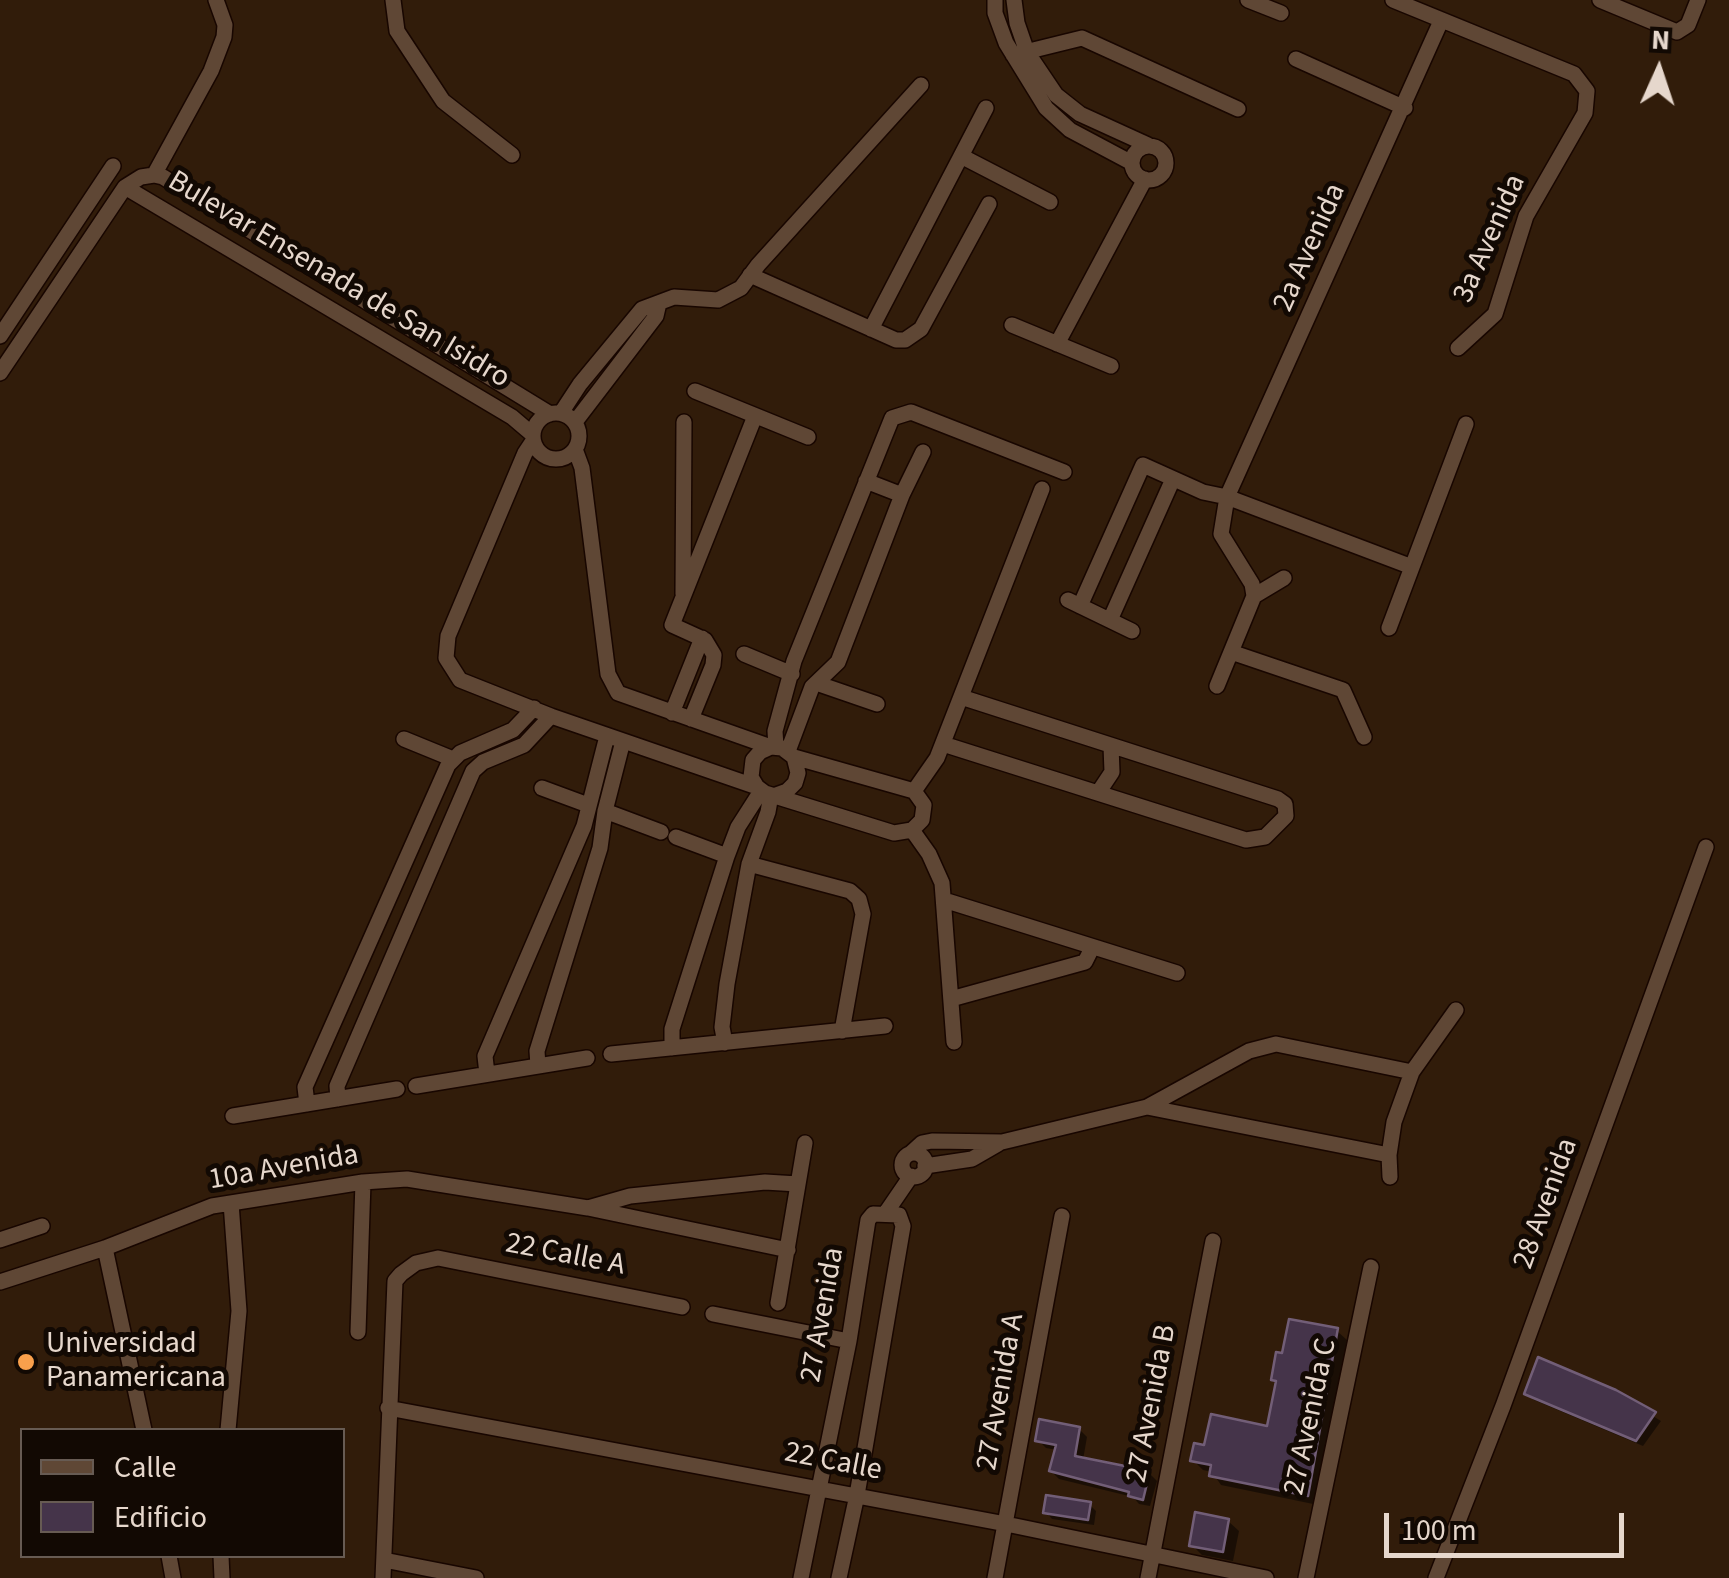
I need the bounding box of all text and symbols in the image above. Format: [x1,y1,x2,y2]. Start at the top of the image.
north arrow [1609,20,1709,120]
text: N [1650,20,1671,61]
street label: Bulevar Ensenada de San Isidro [161,164,515,398]
street label: 3a Avenida [1447,169,1535,309]
street label: 2a Avenida [1267,178,1355,318]
street label: 28 Avenida [1507,1134,1587,1274]
street label: 10a Avenida [206,1138,362,1200]
street label: 22 Calle A [502,1227,628,1285]
street label: 27 Avenida [794,1245,854,1385]
street label: 27 Avenida A [971,1311,1033,1473]
street label: 27 Avenida B [1120,1322,1186,1486]
place label: Universidad Panamericana [46,1327,226,1398]
street label: 27 Avenida C [1278,1335,1346,1499]
marker: Universidad Panamericana [15,1351,37,1373]
legend [20,1428,345,1558]
street label: 22 Calle [781,1436,885,1490]
text: Calle [114,1446,176,1489]
scale bar [1389,1493,1629,1555]
text: Edificio [114,1496,207,1539]
text: 100 m [1401,1509,1477,1552]

